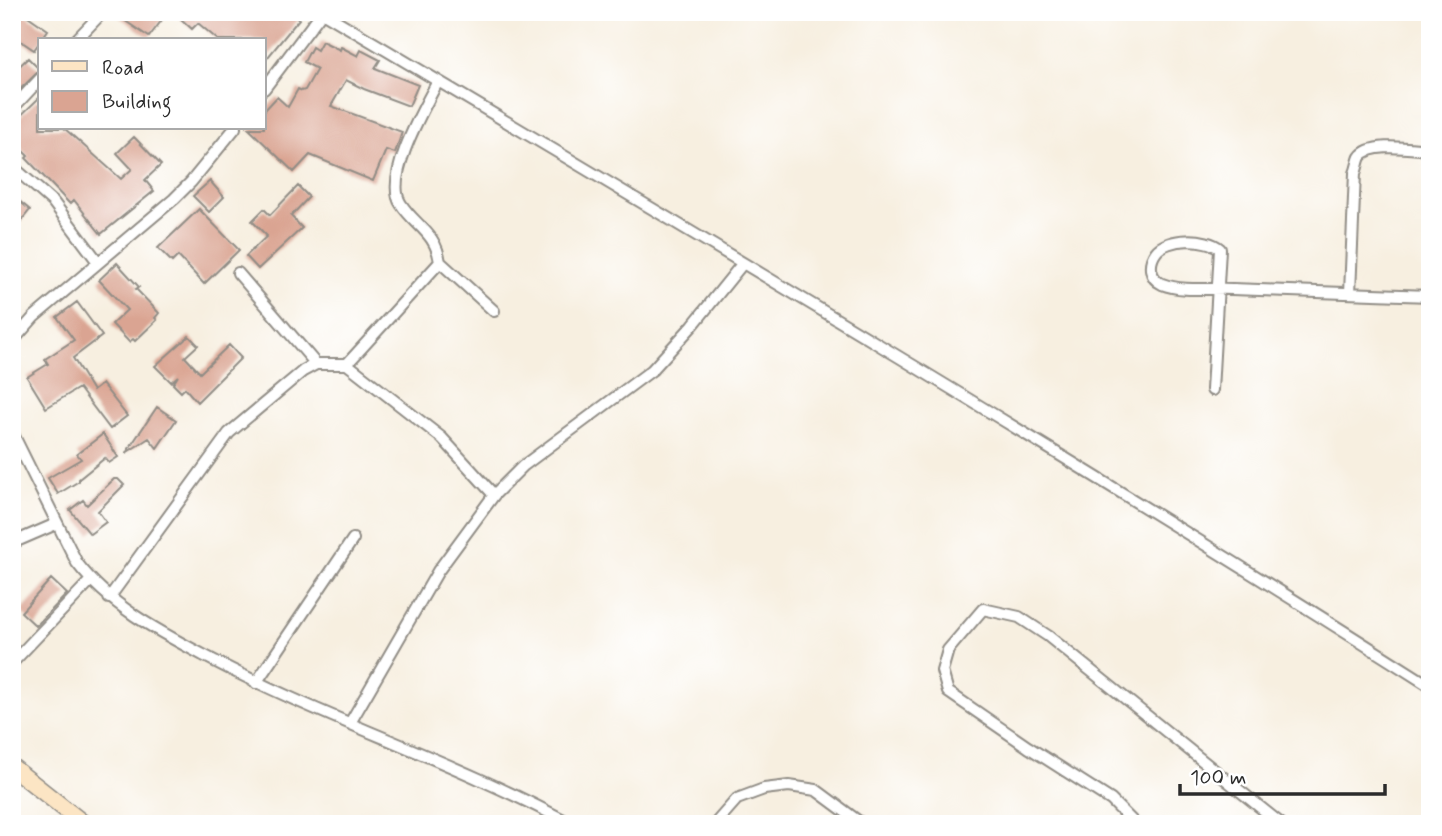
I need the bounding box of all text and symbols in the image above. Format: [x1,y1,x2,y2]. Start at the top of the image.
legend [38,38,266,130]
text: Road [102,54,144,82]
text: Building [102,88,172,118]
scale bar [1180,752,1384,796]
text: 100 m [1190,764,1246,792]

